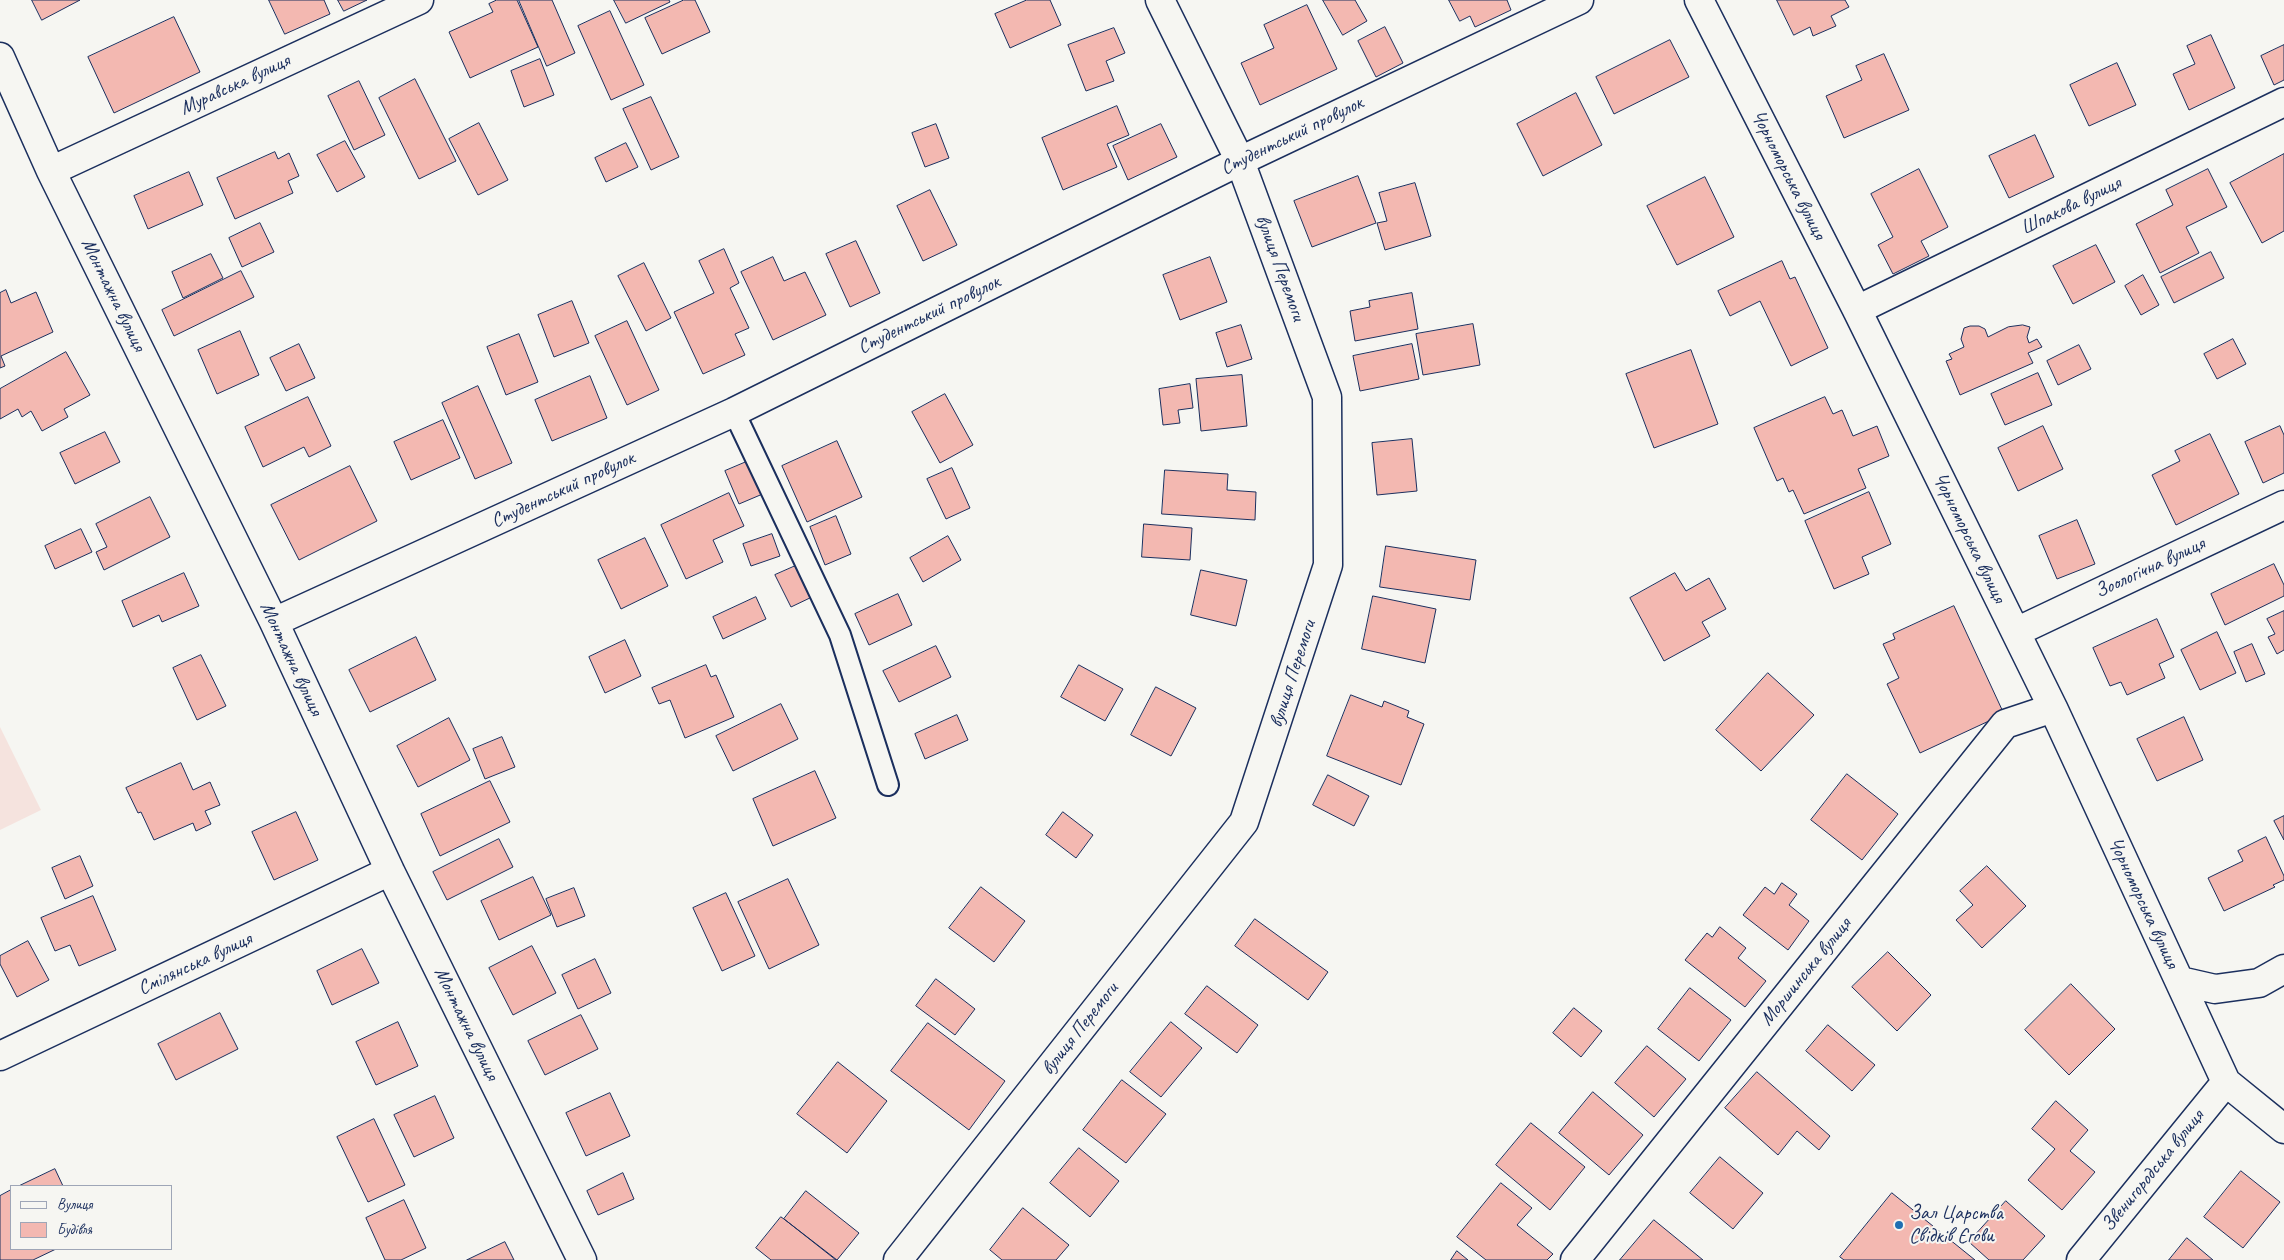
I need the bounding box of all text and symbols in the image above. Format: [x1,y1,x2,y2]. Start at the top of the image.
street label: Муравська вулиця [176,49,294,121]
street label: Студентський провулок [1217,91,1367,181]
street label: Чорноморська вулиця [1745,106,1831,244]
street label: Шпакова вулиця [2017,171,2125,241]
street label: вулиця Перемоги [1250,212,1310,324]
street label: Монтажна вулиця [75,235,151,355]
street label: Студентський провулок [854,270,1004,360]
street label: Студентський провулок [488,446,638,534]
street label: Чорноморська вулиця [1927,469,2011,607]
street label: Зоологічна вулиця [2091,532,2209,604]
street label: Монтажна вулиця [254,598,328,720]
street label: вулиця Перемоги [1264,617,1322,731]
street label: Чорноморська вулиця [2102,834,2184,972]
street label: Моршинська вулиця [1755,913,1857,1031]
street label: Смілянська вулиця [134,927,256,1001]
street label: Монтажна вулиця [428,964,504,1084]
street label: вулиця Перемоги [1036,978,1124,1080]
street label: Звенигородська вулиця [2097,1105,2209,1237]
legend [10,1185,172,1250]
text: Вулиця [57,1195,93,1214]
place label: Зал Царства Свідків Єгови [1909,1202,2003,1249]
marker: Зал Царства Свідків Єгови [1893,1219,1905,1231]
text: Будівля [57,1220,92,1239]

